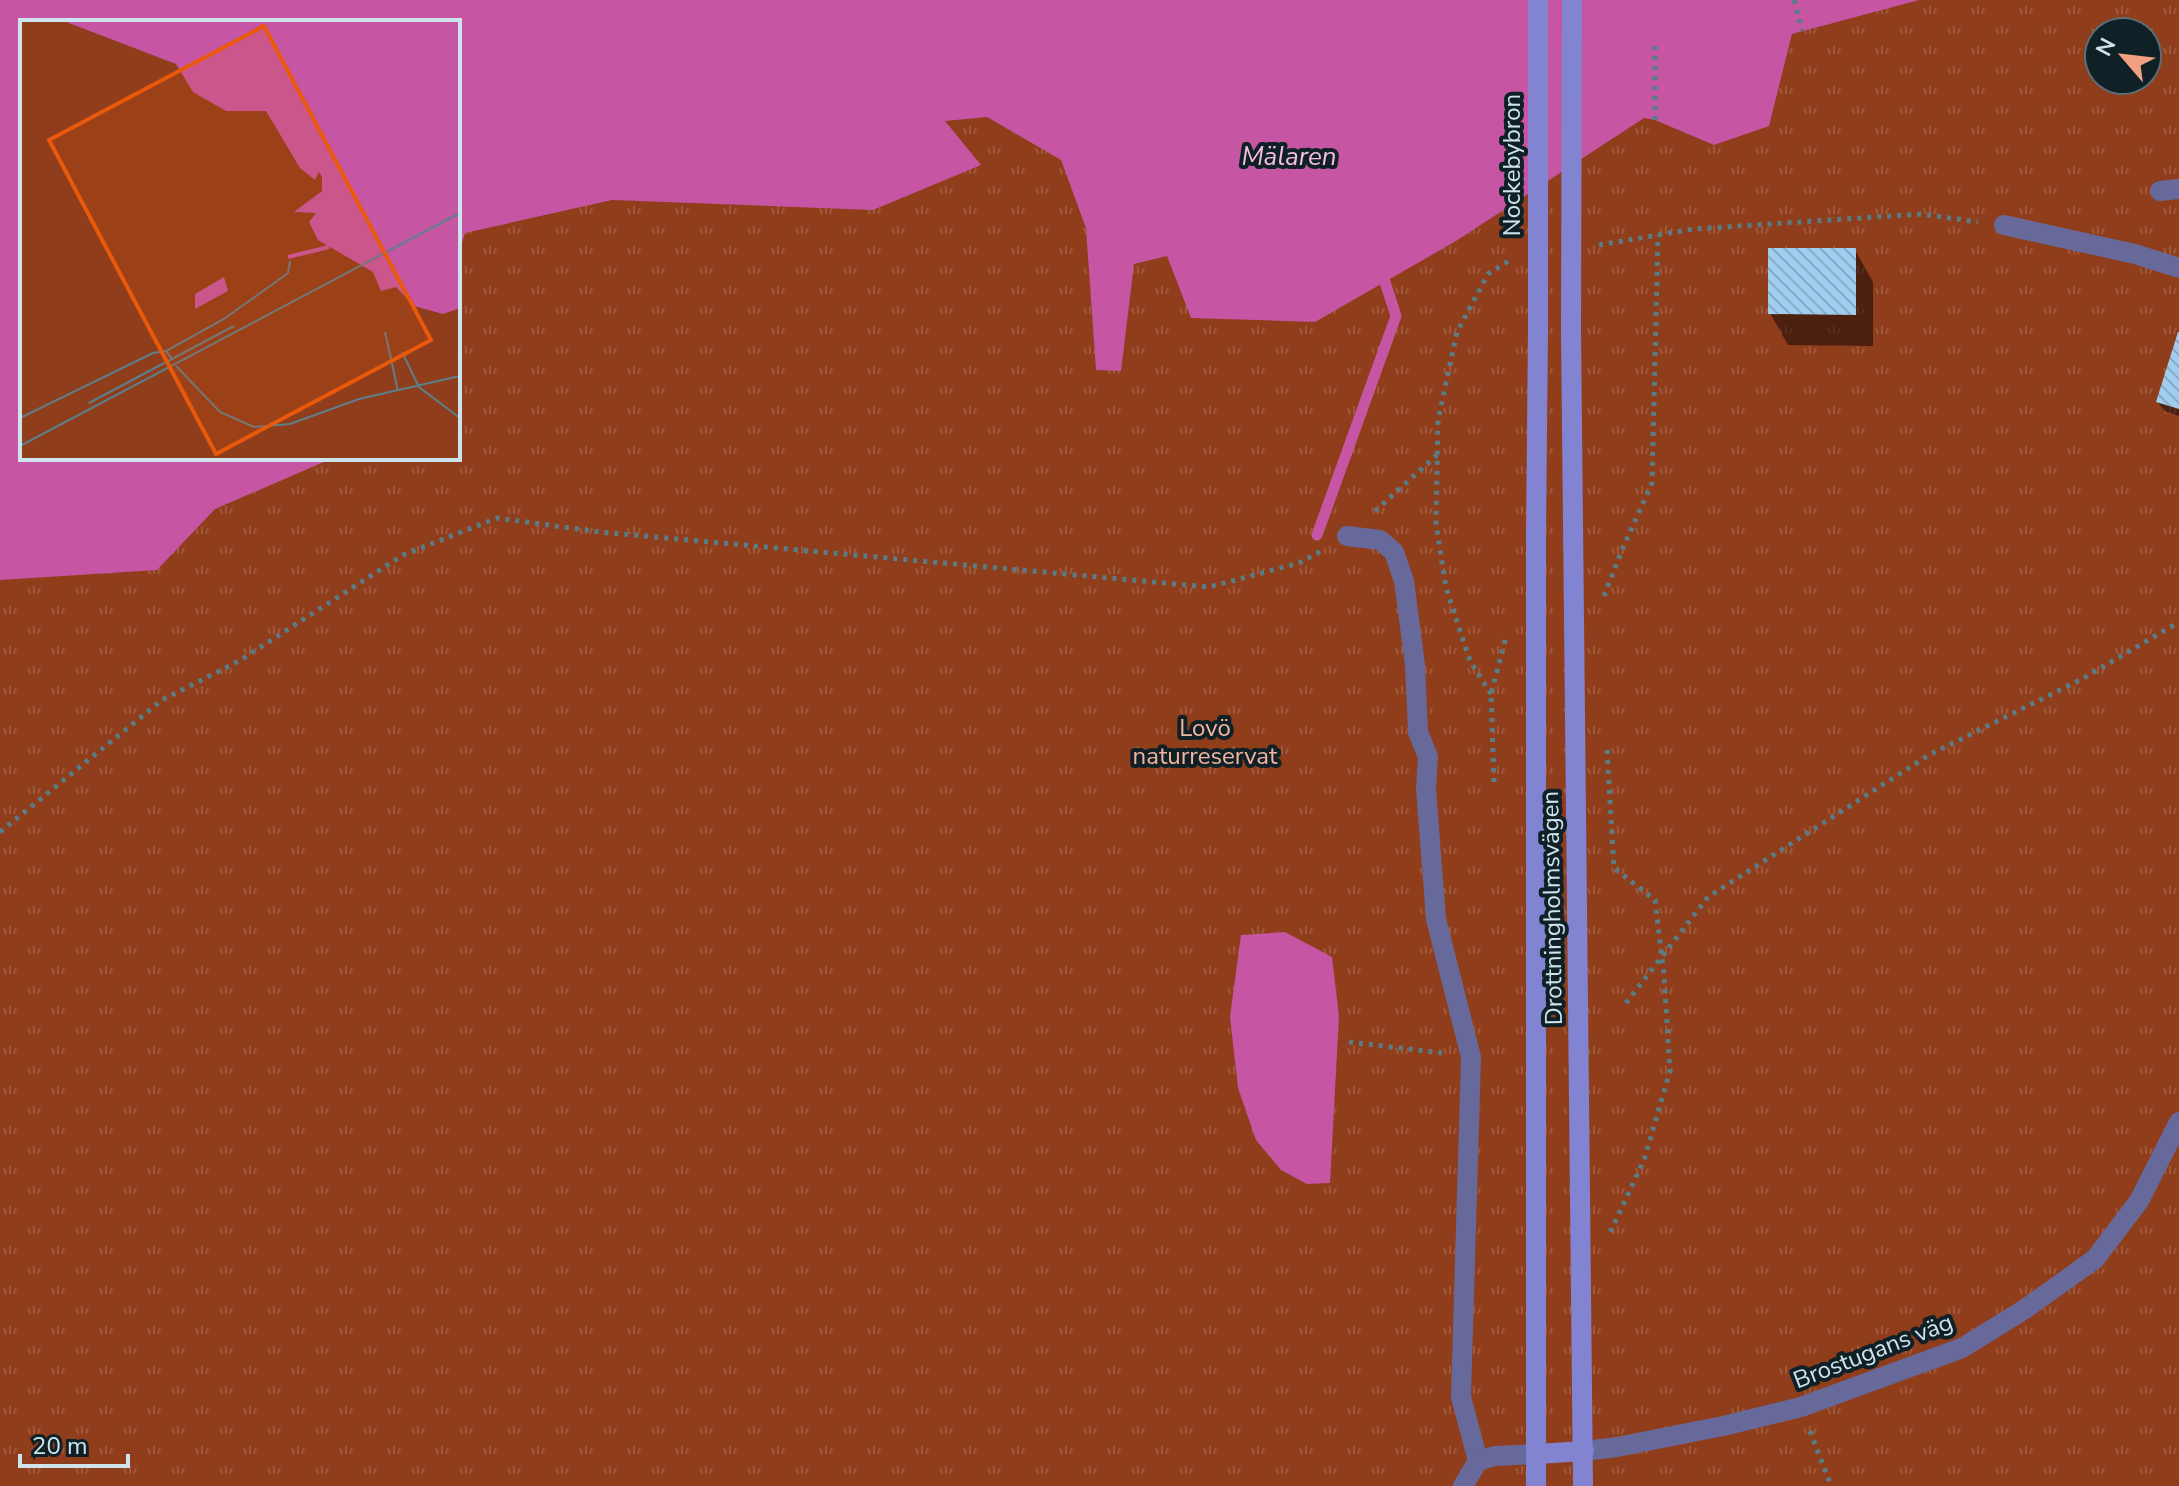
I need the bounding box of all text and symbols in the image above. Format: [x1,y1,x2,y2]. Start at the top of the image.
north arrow [2083,16,2163,96]
inset map [20,20,460,460]
text: N [2089,33,2123,61]
street label: Nockebybron [1496,94,1528,236]
water label: Mälaren [1241,139,1337,174]
park label: Lovö naturreservat [1133,712,1278,772]
street label: Drottningholmsvägen [1534,791,1570,1025]
street label: Brostugans väg [1789,1306,1957,1396]
scale bar [20,1418,128,1468]
text: 20 m [32,1430,88,1462]

